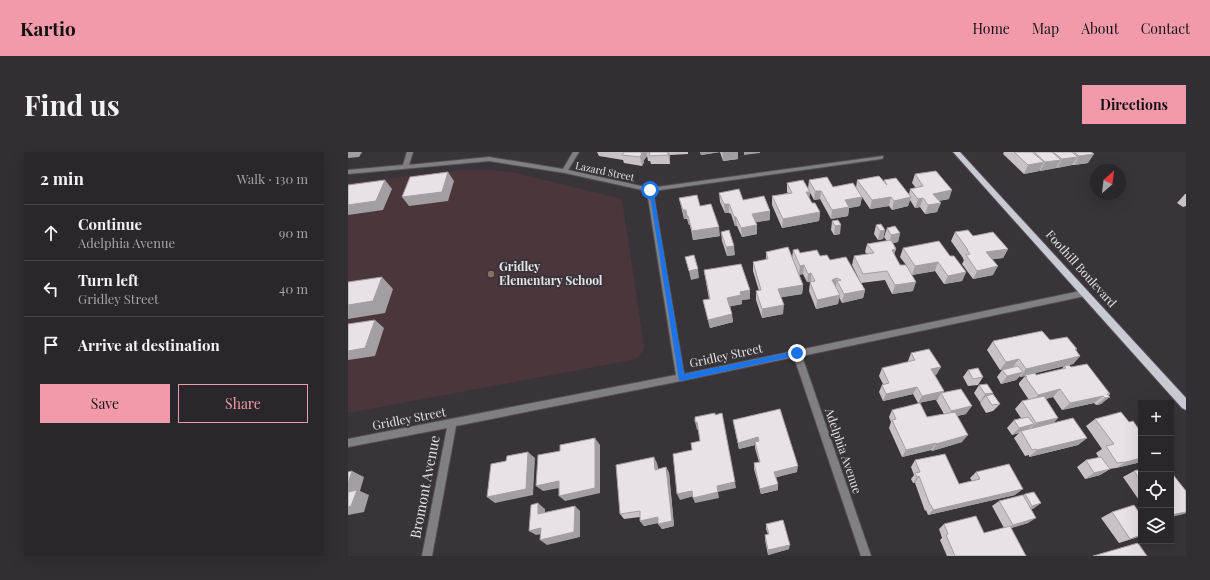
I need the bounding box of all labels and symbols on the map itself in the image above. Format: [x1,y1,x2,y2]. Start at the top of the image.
street label: Lazard Street [574,158,636,184]
north arrow [1090,164,1126,200]
route start [641,181,659,199]
street label: Foothill Boulevard [1043,226,1121,310]
place label: Gridley Elementary School [499,258,603,288]
marker: Gridley Elementary School [486,269,496,279]
street label: Gridley Street [688,339,765,371]
route end [788,344,806,362]
street label: Gridley Street [371,403,448,433]
street label: Adelphia Avenue [821,405,866,496]
street label: Bromont Avenue [405,434,444,540]

